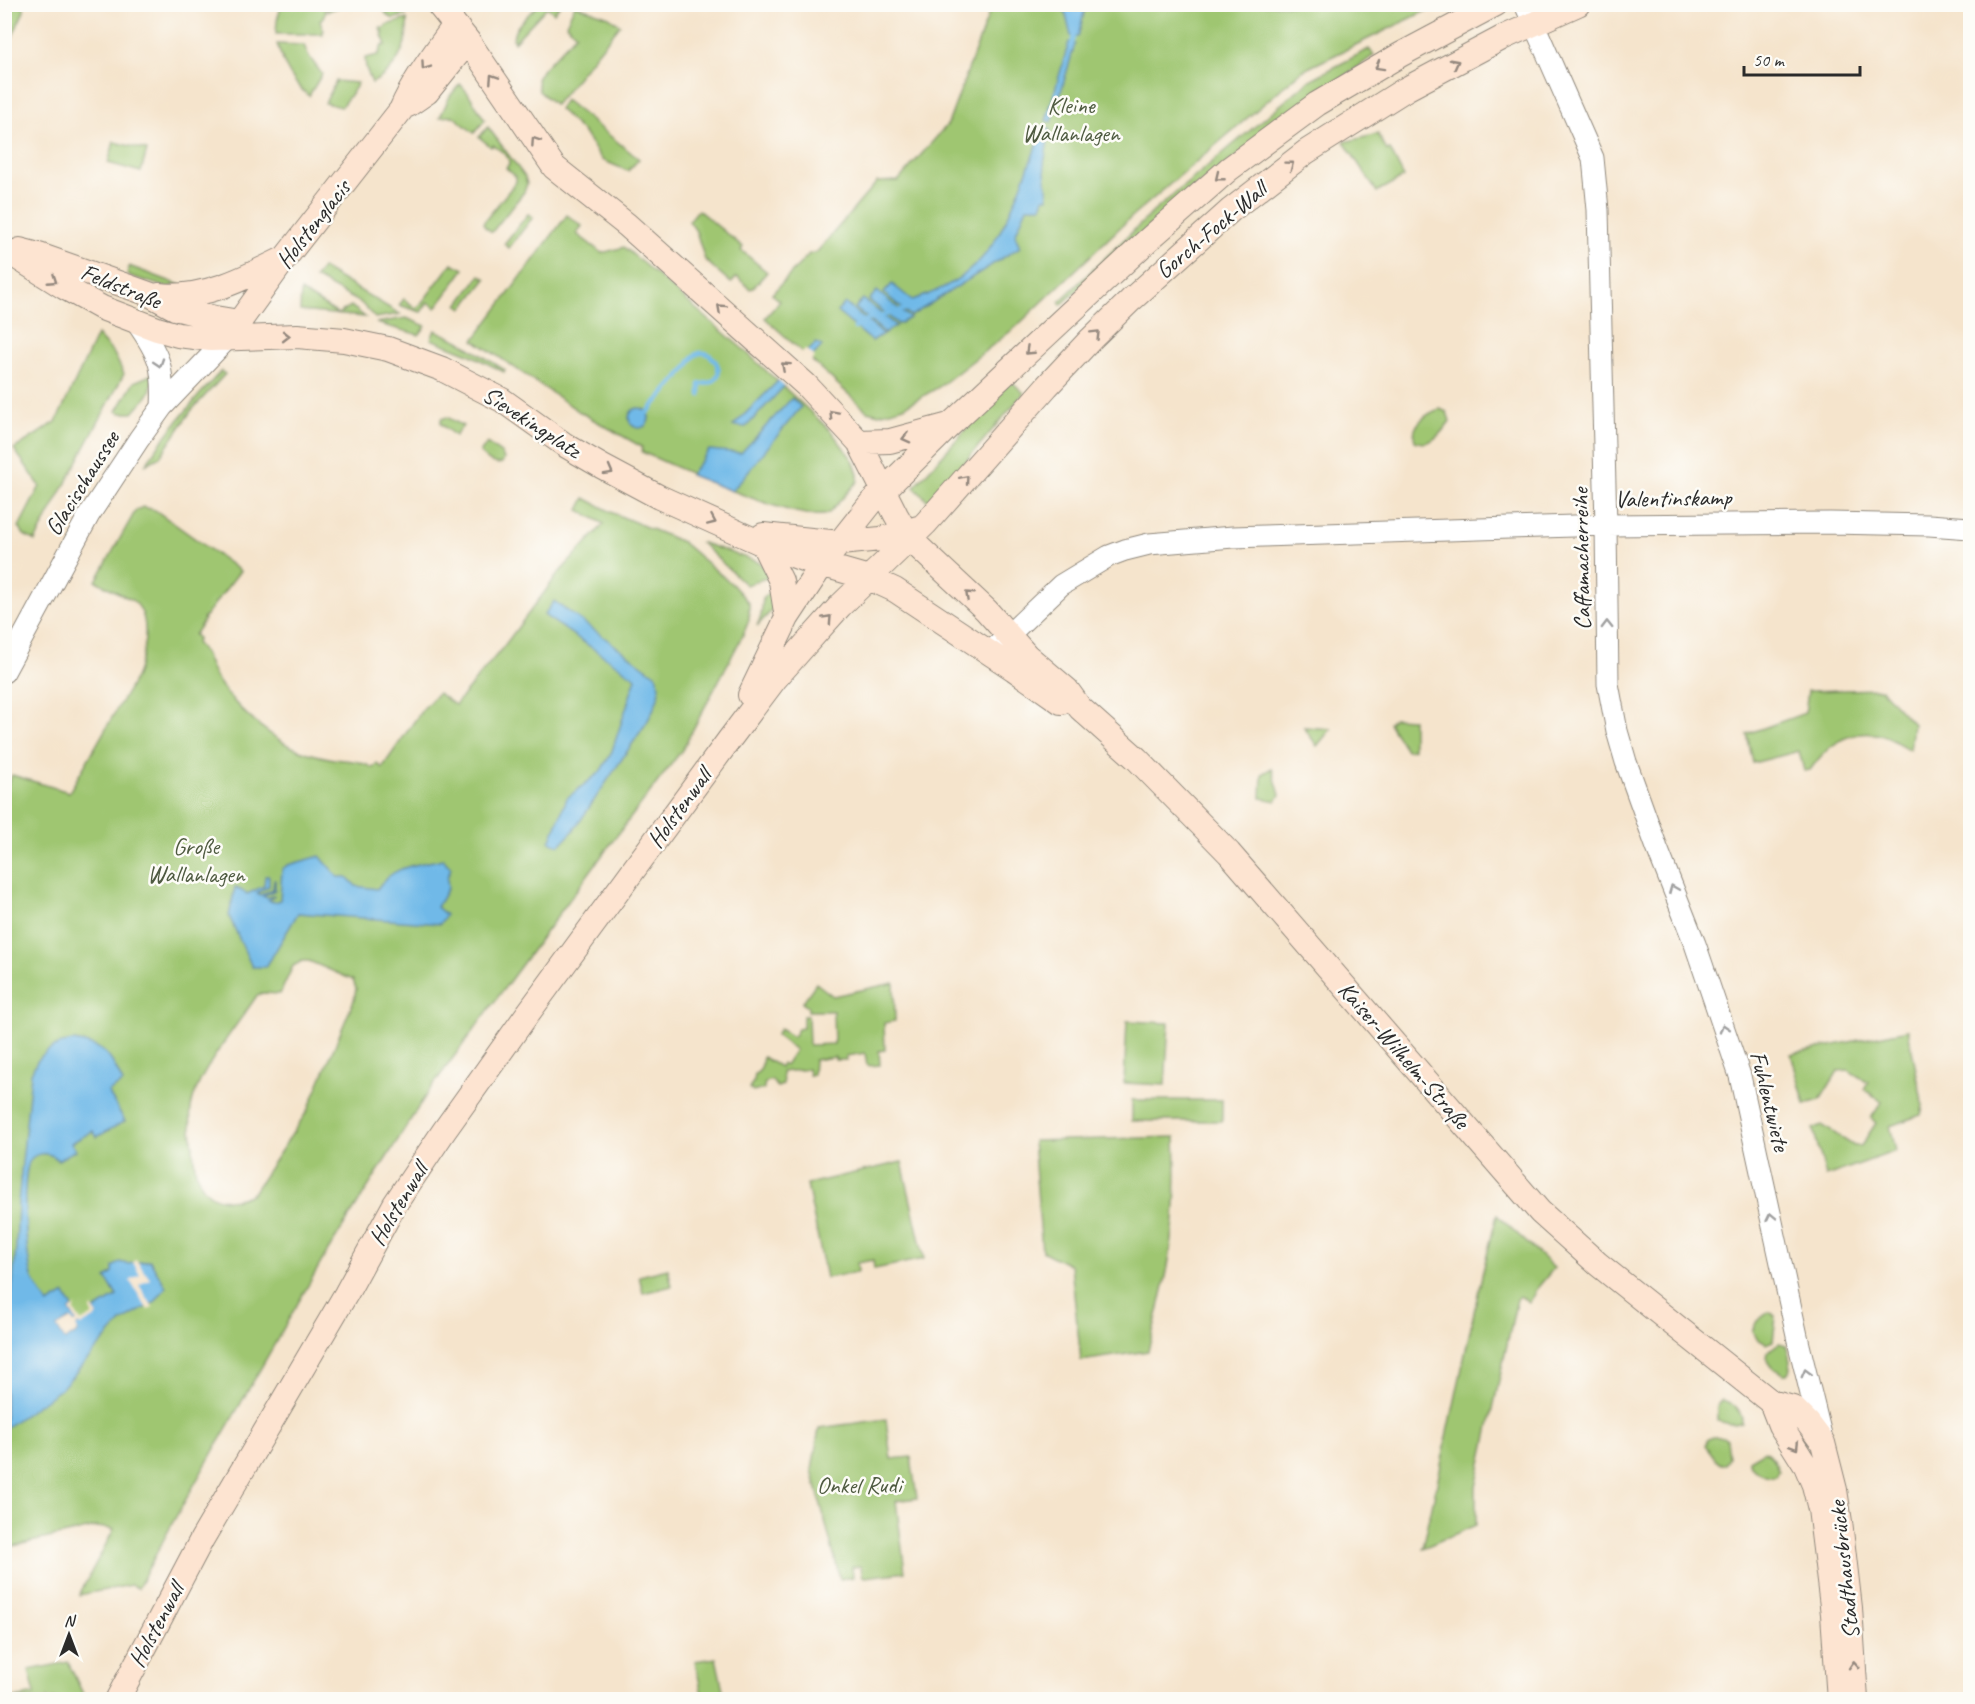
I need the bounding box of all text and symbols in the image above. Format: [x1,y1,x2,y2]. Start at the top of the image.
scale bar [1744,39,1860,77]
text: 50 m [1753,49,1786,71]
one-way arrow [1449,58,1460,70]
one-way arrow [421,59,432,70]
one-way arrow [1375,59,1386,70]
one-way arrow [490,73,501,84]
park label: Kleine Wallanlagen [1022,90,1121,148]
one-way arrow [531,137,543,147]
one-way arrow [1283,161,1294,172]
one-way arrow [1215,170,1226,181]
street label: Holstenglacis [269,172,358,274]
street label: Gorch-Fock-Wall [1149,172,1276,285]
street label: Feldstraße [77,256,168,316]
one-way arrow [46,273,57,284]
one-way arrow [717,304,728,315]
one-way arrow [281,330,290,342]
one-way arrow [1088,331,1099,342]
one-way arrow [1025,344,1036,355]
one-way arrow [152,357,164,367]
one-way arrow [781,362,792,373]
street label: Sievekingplatz [477,379,589,466]
one-way arrow [829,410,840,421]
street label: Glacischaussee [38,423,127,541]
one-way arrow [901,430,911,443]
one-way arrow [603,464,613,475]
one-way arrow [958,475,969,486]
street label: Valentinskamp [1614,482,1734,514]
street label: Caffamacherreihe [1565,486,1597,630]
one-way arrow [705,513,716,525]
one-way arrow [965,591,976,602]
one-way arrow [821,616,832,626]
one-way arrow [1601,621,1613,630]
street label: Holstenwall [640,759,720,854]
park label: Große Wallanlagen [147,831,246,889]
one-way arrow [1668,885,1680,896]
street label: Kaiser-Wilhelm-Straße [1332,975,1478,1137]
one-way arrow [1719,1023,1732,1034]
street label: Fuhlentwiete [1743,1048,1797,1156]
street label: Holstenwall [362,1154,436,1251]
one-way arrow [1765,1213,1778,1223]
one-way arrow [1801,1368,1813,1379]
one-way arrow [1788,1439,1799,1450]
park label: Onkel Rudi [817,1470,905,1500]
street label: Stadthausbrücke [1822,1497,1866,1641]
street label: Holstenwall [121,1574,192,1672]
north arrow [39,1605,99,1665]
text: N [64,1611,77,1631]
one-way arrow [1848,1660,1861,1669]

